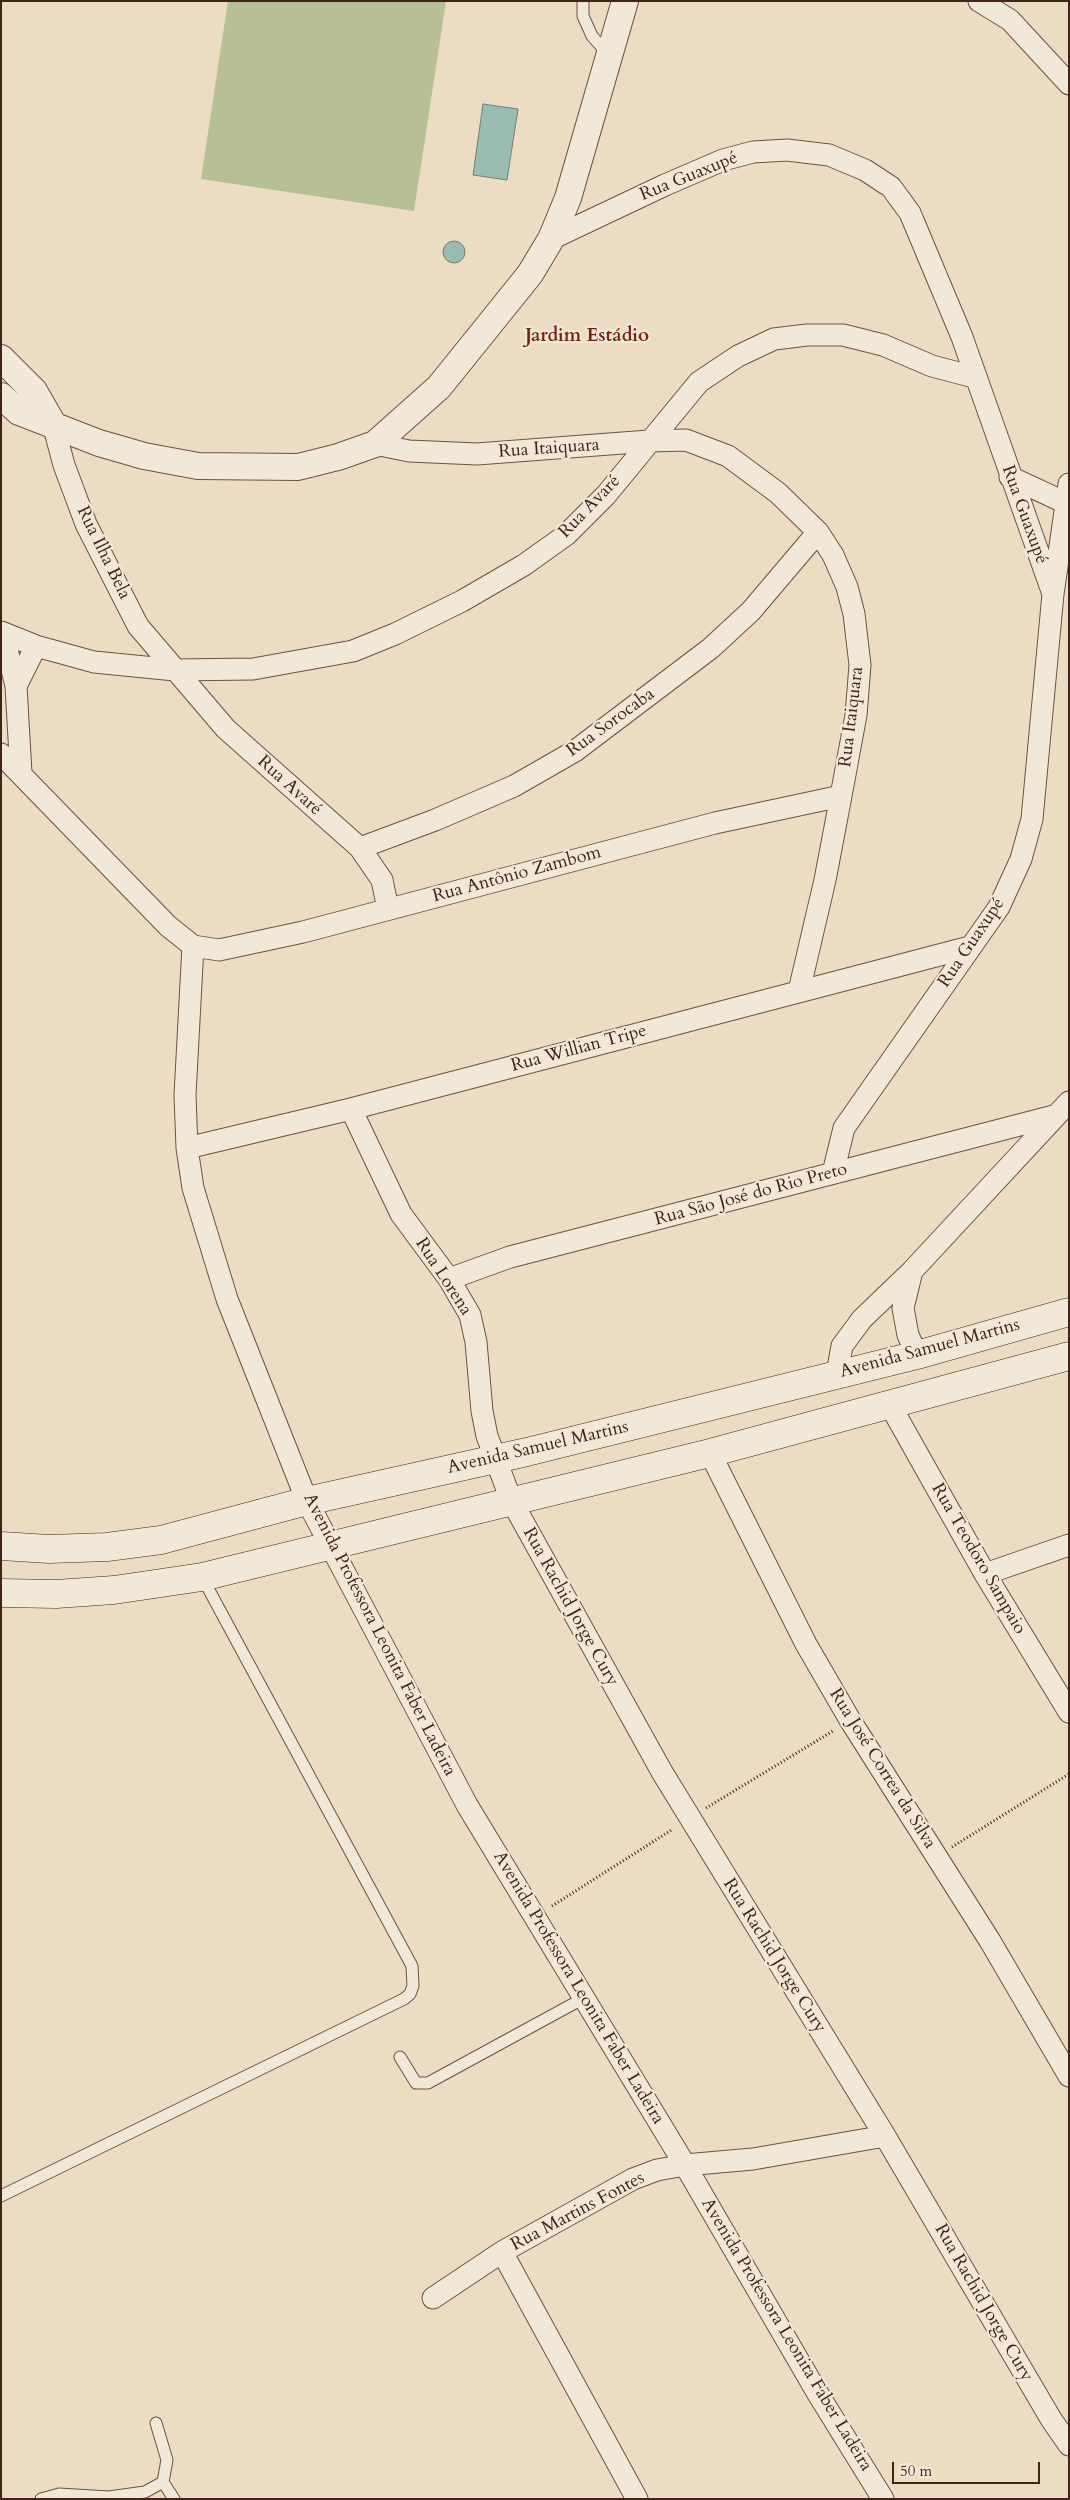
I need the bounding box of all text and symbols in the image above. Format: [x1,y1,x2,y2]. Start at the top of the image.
street label: Rua Guaxupé [637,148,741,206]
district label: Jardim Estádio [525,326,649,348]
street label: Rua Itaiquara [498,435,600,463]
street label: Rua Guaxupé [996,463,1052,567]
street label: Rua Avaré [555,471,625,543]
street label: Rua Ilha Bela [71,503,135,603]
street label: Rua Itaiquara [835,665,869,769]
street label: Rua Sorocaba [563,684,659,762]
street label: Rua Avaré [252,751,326,821]
street label: Rua Antônio Zambom [430,842,604,908]
street label: Rua Guaxupé [934,894,1010,992]
street label: Rua Willian Tripe [509,1021,649,1077]
street label: Rua São José do Rio Preto [652,1159,850,1231]
street label: Rua Lorena [410,1234,476,1320]
street label: Avenida Samuel Martins [838,1315,1022,1383]
street label: Avenida Samuel Martins [445,1417,631,1479]
street label: Rua Teodoro Sampaio [926,1480,1030,1638]
street label: Avenida Professora Leonita Faber Ladeira [298,1490,460,1780]
street label: Rua Rachid Jorge Cury [517,1524,623,1690]
street label: Rua José Correa da Silva [824,1685,940,1853]
street label: Avenida Professora Leonita Faber Ladeira [488,1848,668,2128]
street label: Rua Rachid Jorge Cury [718,1875,830,2037]
street label: Rua Martins Fontes [508,2168,648,2256]
street label: Avenida Professora Leonita Faber Ladeira [696,2195,876,2475]
street label: Rua Rachid Jorge Cury [929,2221,1037,2385]
scale bar [895,2452,1042,2484]
text: 50 m [900,2461,932,2481]

